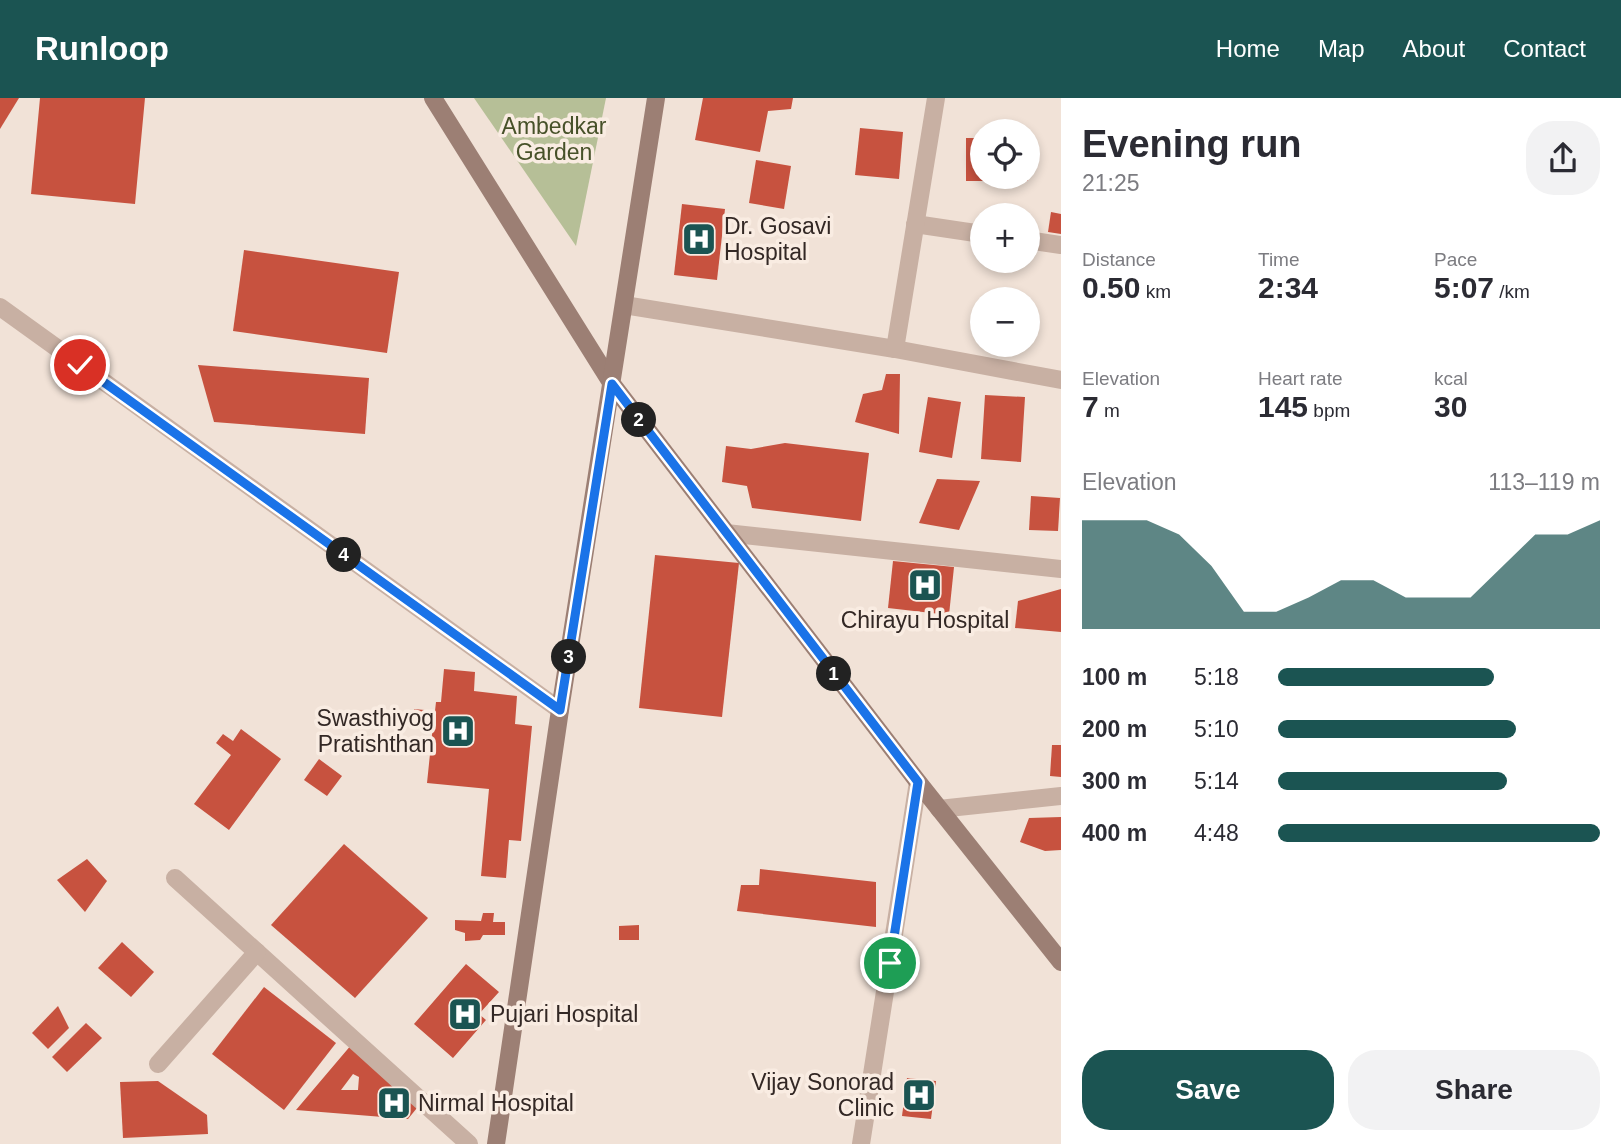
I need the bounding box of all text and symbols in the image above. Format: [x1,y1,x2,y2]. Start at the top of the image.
text: Runloop [35,30,169,67]
text: Home [1216,35,1280,62]
text: Map [1318,35,1365,62]
text: About [1403,35,1465,62]
text: Contact [1503,35,1586,62]
park label: Ambedkar Garden [502,113,607,165]
map controls [970,119,1040,357]
button: locate [970,119,1040,189]
button: share [1526,121,1600,195]
text: Evening run [1082,123,1302,165]
text: 21:25 [1082,170,1140,196]
button: + [970,203,1040,273]
place label: Dr. Gosavi Hospital [724,213,831,265]
hospital icon: Dr. Gosavi Hospital [680,220,718,258]
text: Distance [1082,249,1156,270]
text: Time [1258,249,1300,270]
text: Pace [1434,249,1477,270]
text: 0.50 [1082,271,1140,304]
text: 2:34 [1258,271,1318,304]
text: 5:07 [1434,271,1494,304]
text: km [1140,281,1171,302]
text: /km [1494,281,1530,302]
button: − [970,287,1040,357]
pin [50,335,110,395]
icon: check [61,346,99,384]
text: Elevation [1082,368,1160,389]
text: Heart rate [1258,368,1342,389]
text: kcal [1434,368,1468,389]
text: 7 [1082,390,1099,423]
text: 145 [1258,390,1308,423]
text: 30 [1434,390,1467,423]
text: m [1099,400,1120,421]
text: bpm [1308,400,1350,421]
pin: 2 [622,402,656,438]
text: 2 [633,409,644,430]
text: Elevation [1082,469,1177,495]
text: 113–119 m [1488,469,1600,495]
pin: 4 [326,538,362,573]
text: 4 [338,544,349,565]
hospital icon: Chirayu Hospital [906,566,944,604]
place label: Chirayu Hospital [841,607,1009,633]
pin: 3 [552,640,586,674]
text: 3 [563,646,574,667]
pin: 1 [816,656,852,692]
text: 1 [828,663,839,684]
text: 100 m [1082,664,1147,690]
text: 5:18 [1194,664,1239,690]
place label: Swasthiyog Pratishthan [316,705,434,757]
hospital icon: Swasthiyog Pratishthan [439,712,477,750]
text: 200 m [1082,716,1147,742]
text: 5:10 [1194,716,1239,742]
text: 300 m [1082,768,1147,794]
text: 5:14 [1194,768,1239,794]
text: 400 m [1082,820,1147,846]
text: 4:48 [1194,820,1239,846]
pin [860,933,920,993]
icon: arrive [871,944,909,982]
hospital icon: Pujari Hospital [446,995,484,1033]
place label: Pujari Hospital [490,1001,638,1027]
button: Save [1082,1050,1334,1130]
button: Share [1348,1050,1600,1130]
place label: Vijay Sonorad Clinic [751,1069,894,1121]
hospital icon: Vijay Sonorad Clinic [900,1076,938,1114]
hospital icon: Nirmal Hospital [375,1084,413,1122]
place label: Nirmal Hospital [418,1090,574,1116]

